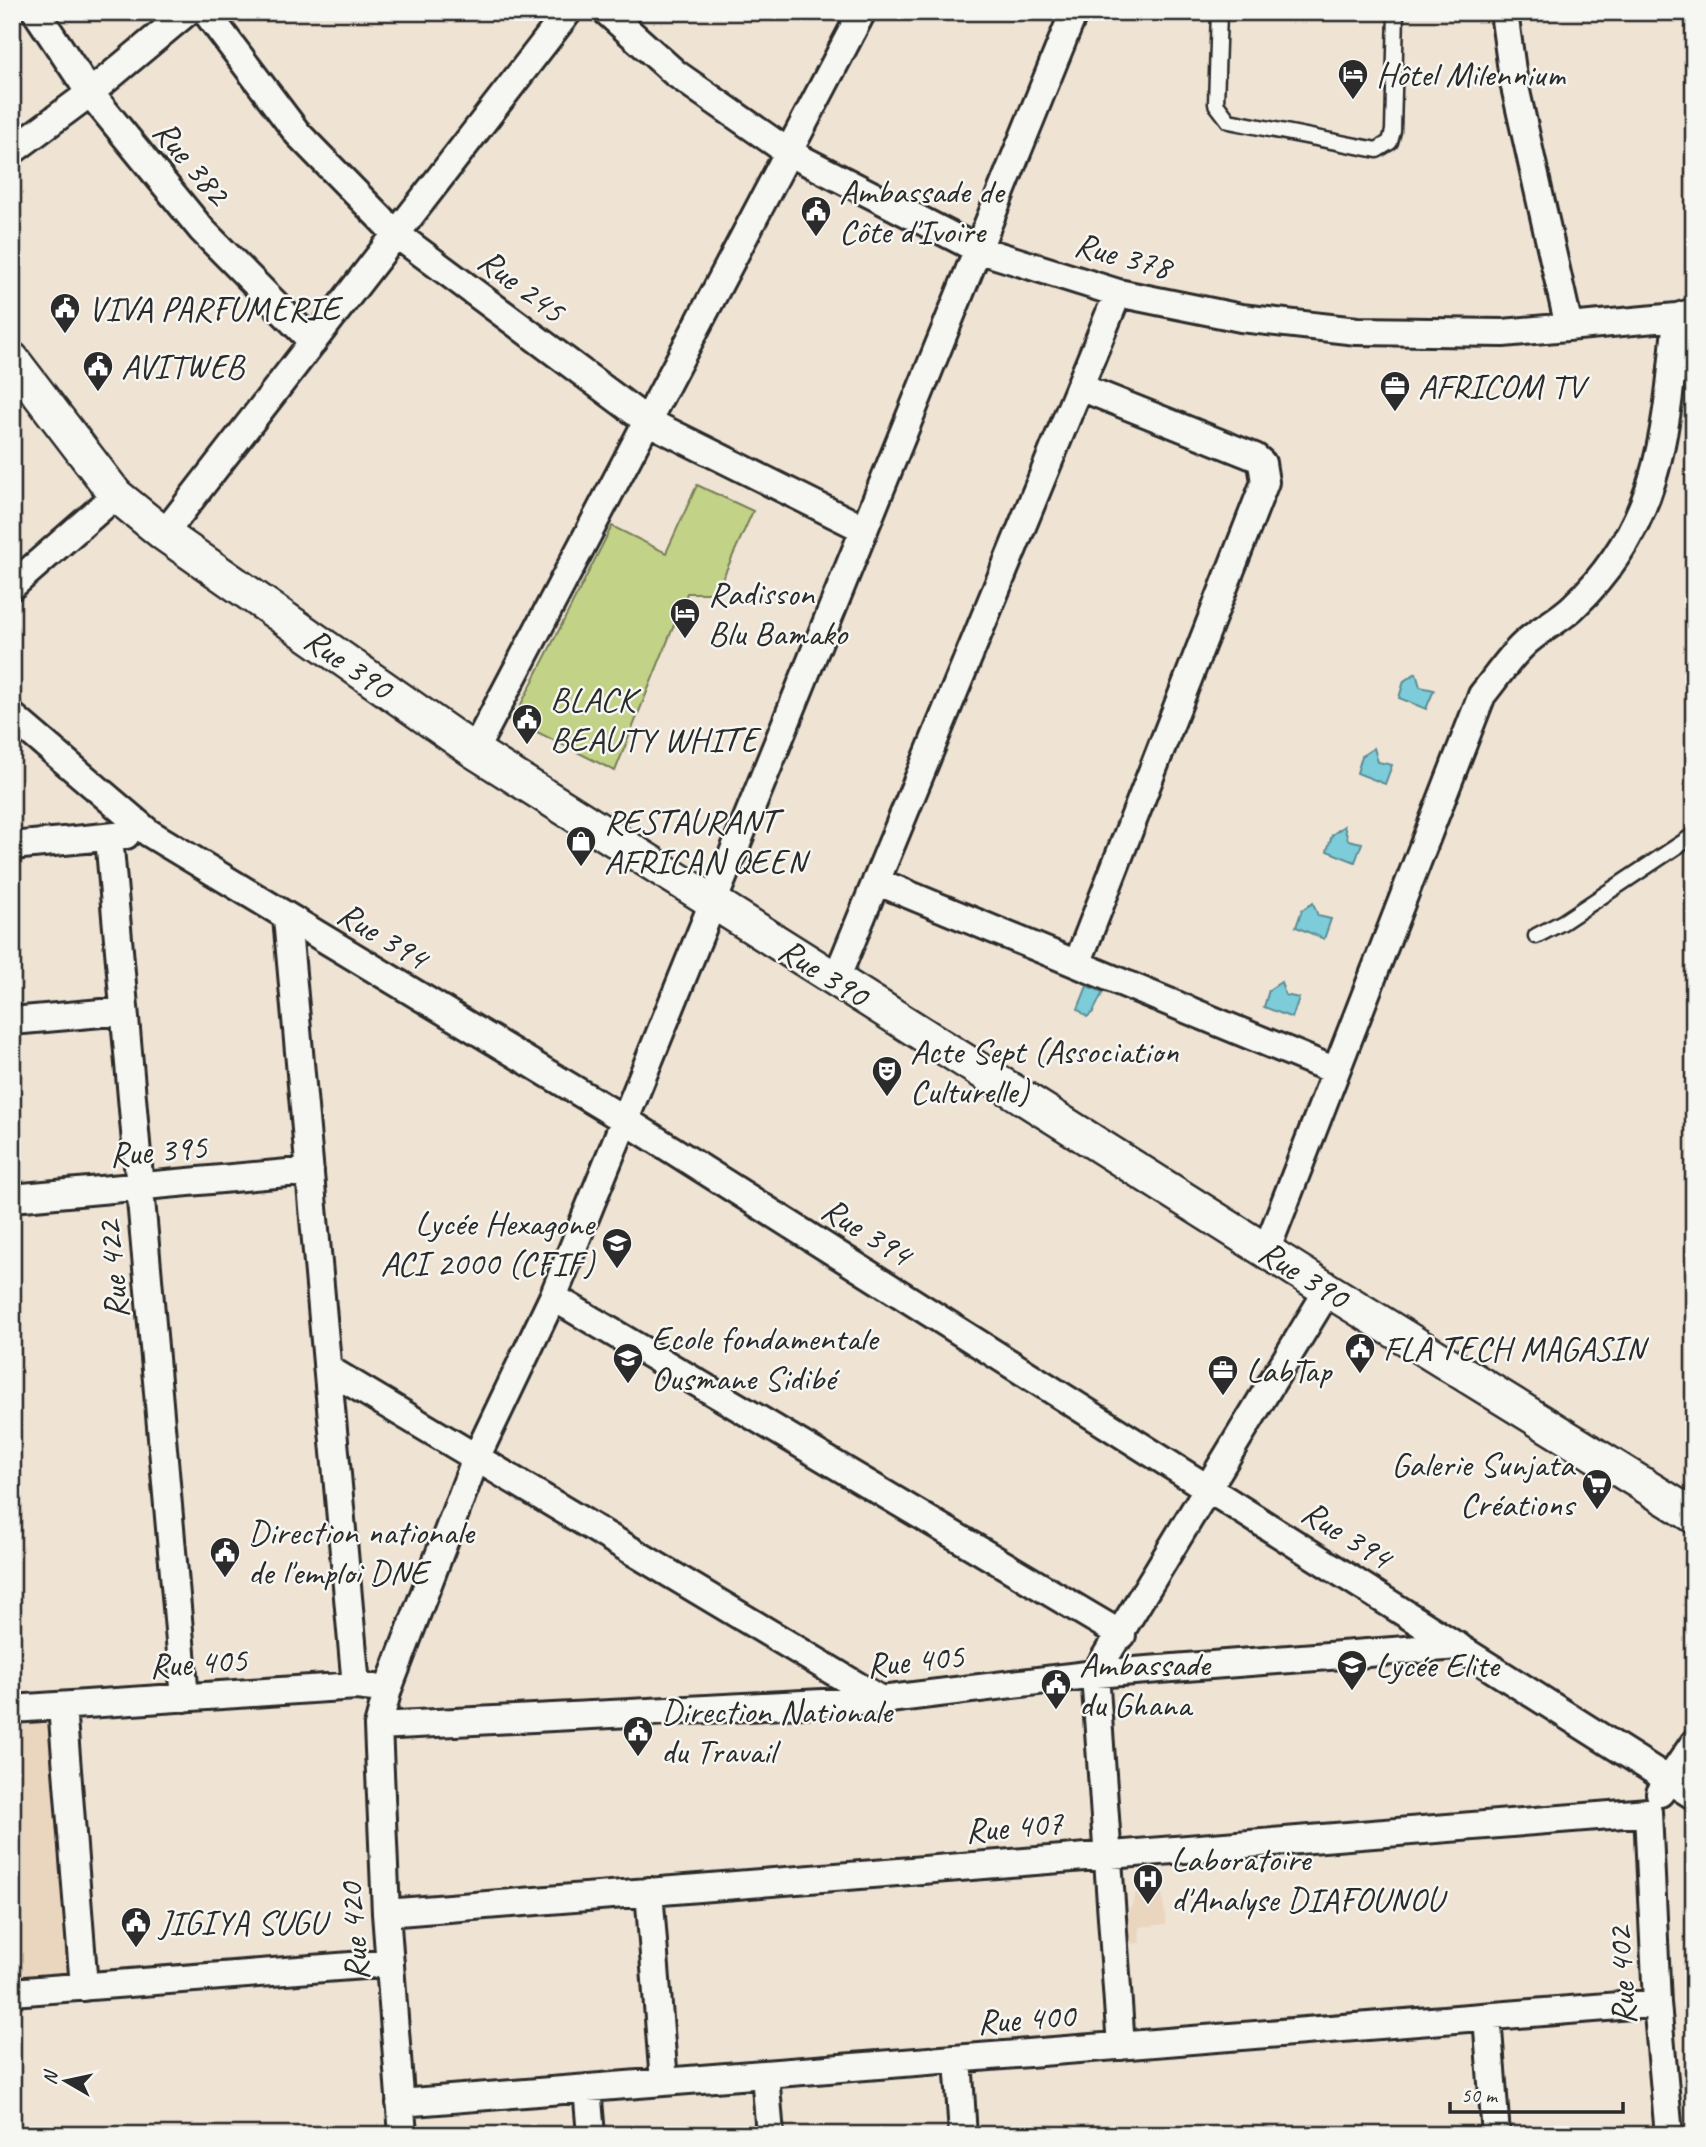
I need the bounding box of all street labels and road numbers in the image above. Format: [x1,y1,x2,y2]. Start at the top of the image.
street label: Rue 382 [143,110,242,217]
street label: Rue 378 [1070,221,1179,291]
street label: Rue 245 [469,238,576,334]
street label: Rue 390 [296,617,404,711]
street label: Rue 394 [329,891,439,982]
street label: Rue 390 [770,927,879,1019]
street label: Rue 395 [107,1124,211,1177]
street label: Rue 394 [813,1186,923,1278]
street label: Rue 422 [86,1216,139,1321]
street label: Rue 390 [1250,1229,1359,1321]
street label: Rue 394 [1293,1489,1403,1581]
street label: Rue 405 [864,1633,968,1688]
street label: Rue 405 [148,1636,251,1688]
street label: Rue 407 [963,1800,1067,1853]
street label: Rue 420 [327,1879,379,1982]
street label: Rue 402 [1596,1923,1647,2026]
street label: Rue 400 [976,1992,1079,2044]

